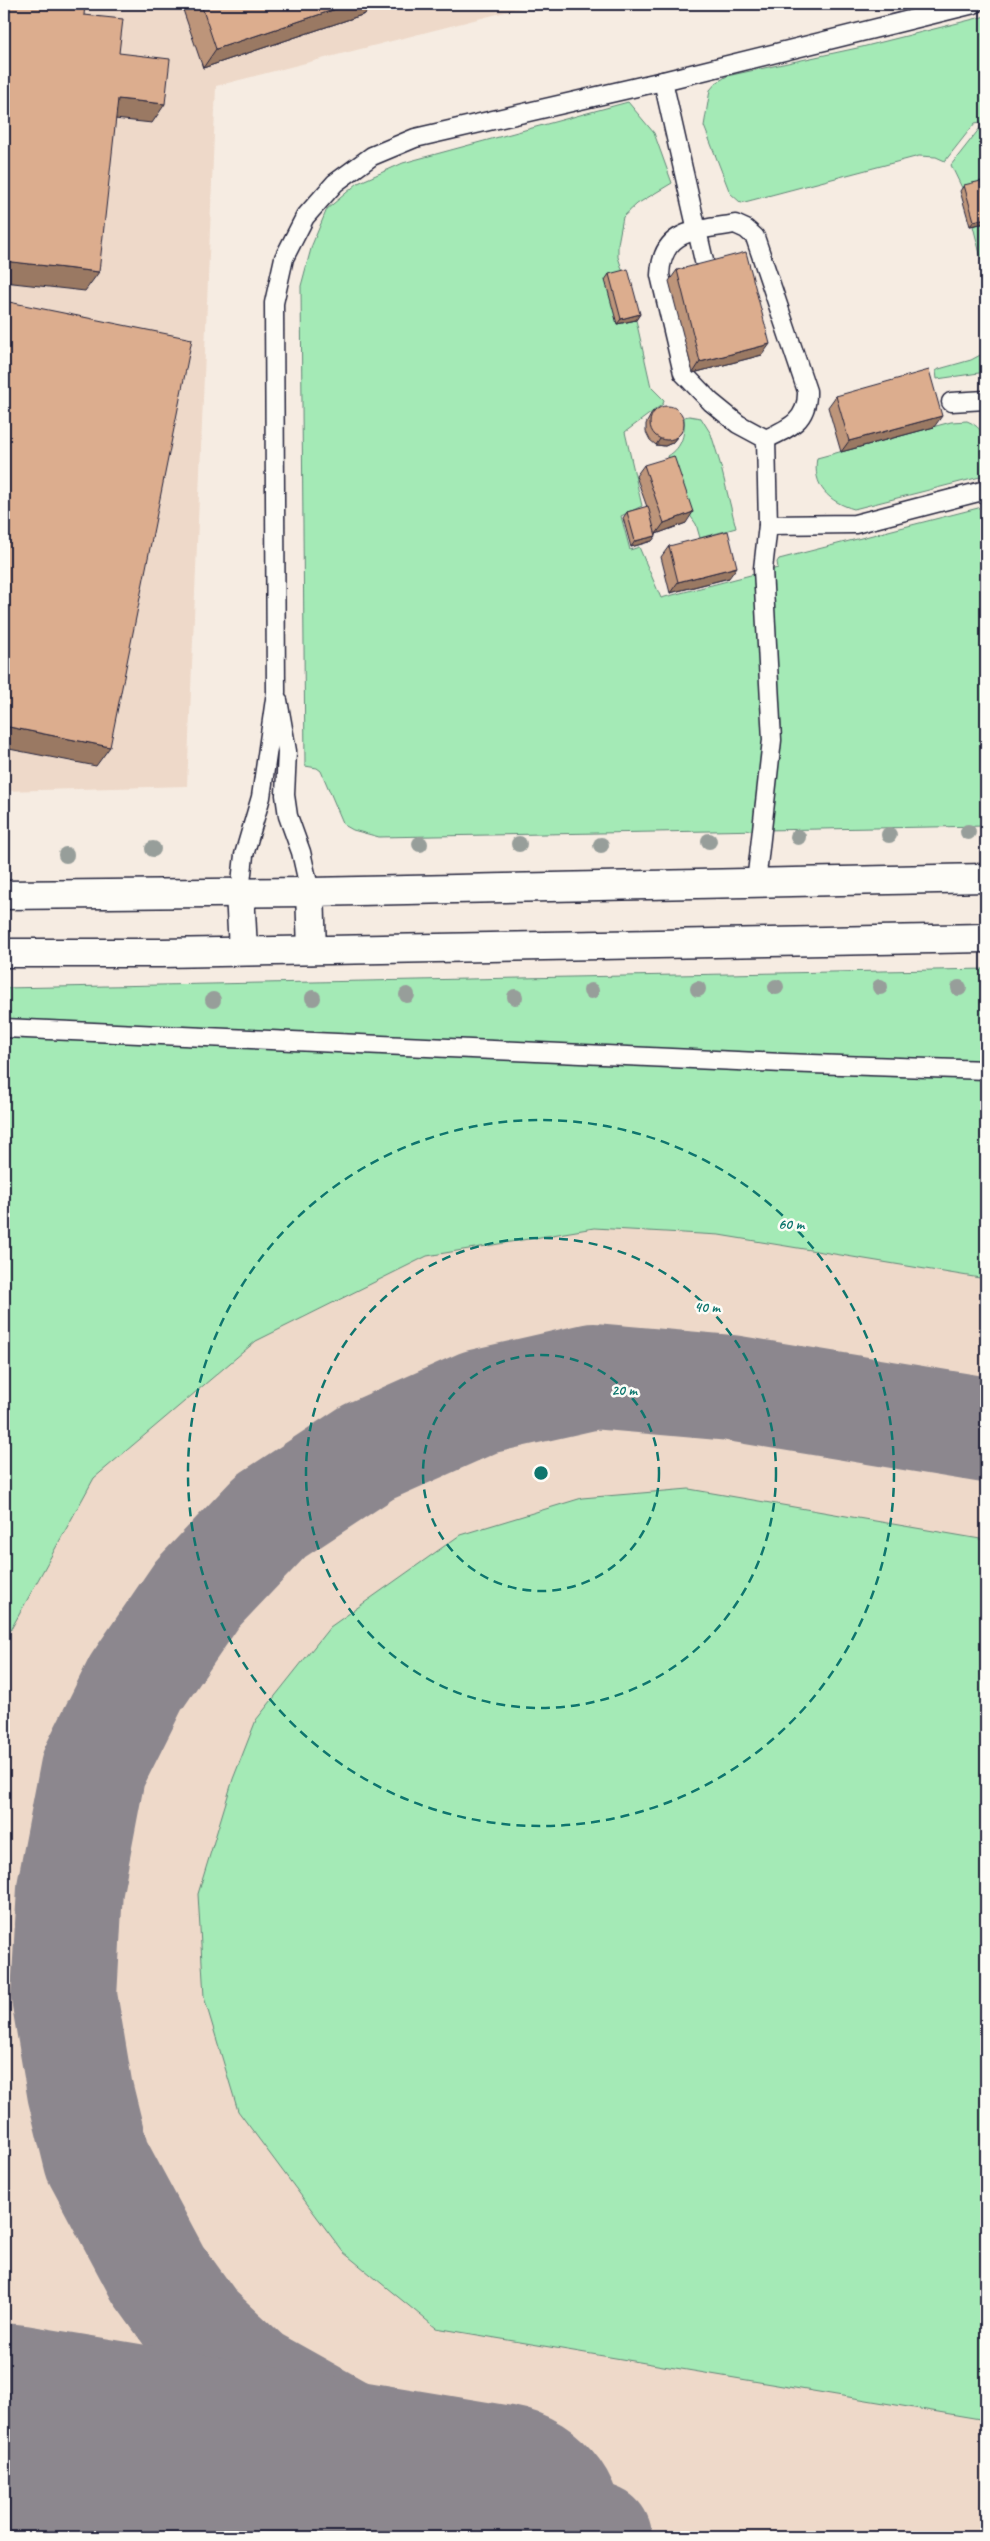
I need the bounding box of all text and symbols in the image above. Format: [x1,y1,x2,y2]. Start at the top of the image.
text: 60 m [778,1215,805,1234]
text: 40 m [694,1298,721,1317]
text: 20 m [611,1381,638,1400]
centre of rings [532,1464,550,1482]

